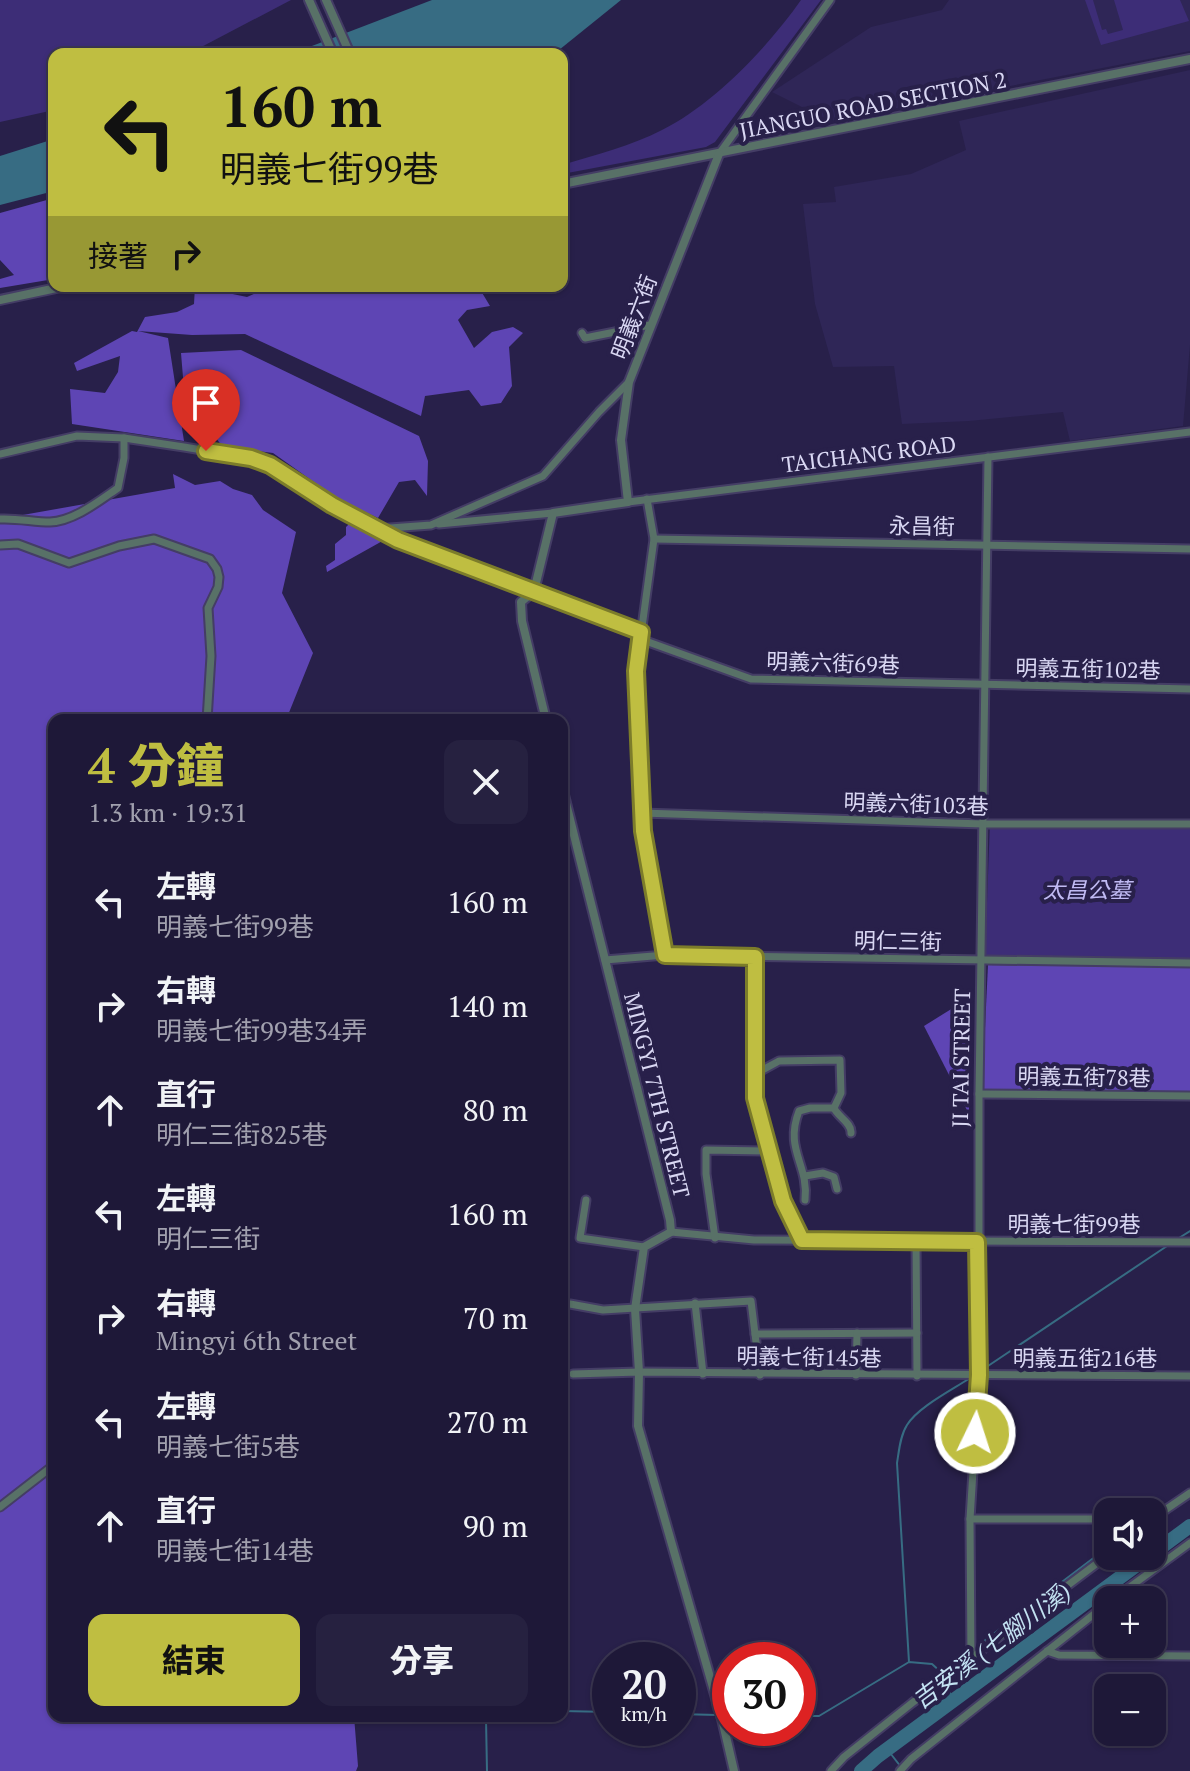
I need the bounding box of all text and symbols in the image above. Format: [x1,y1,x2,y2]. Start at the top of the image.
street label: JIANGUO ROAD SECTION 2 [737,64,1009,145]
text: 160 m [220,69,382,143]
icon: left [88,80,192,184]
text: 明義七街99巷 [220,145,438,192]
icon: right [164,232,208,276]
text: 接著 [88,236,148,276]
street label: 明義六街 [604,271,663,363]
pin [172,369,240,451]
icon: arrive [184,381,228,425]
street label: TAICHANG ROAD [780,428,958,479]
street label: 永昌街 [889,510,955,541]
street label: 明義六街69巷 [766,646,900,679]
street label: 明義五街102巷 [1015,653,1161,684]
text: 4 分鐘 [88,733,224,797]
button: close [444,740,528,824]
street label: 明義六街103巷 [843,786,989,821]
text: 1.3 km · 19:31 [88,795,248,829]
text: 左轉 [156,866,216,906]
park label: 太昌公墓 [1043,875,1134,904]
icon: left [88,880,132,924]
text: 160 m [447,882,528,922]
text: 明義七街99巷 [156,909,314,943]
street label: 明仁三街 [854,925,942,956]
text: 右轉 [156,970,216,1010]
icon: right [88,984,132,1028]
text: 140 m [447,986,528,1026]
street label: JI TAI STREET [945,988,976,1128]
street label: MINGYI 7TH STREET [618,989,697,1201]
text: 明義七街99巷34弄 [156,1013,367,1047]
street label: 明義五街78巷 [1017,1061,1151,1092]
text: 直行 [156,1074,216,1114]
icon: ahead [88,1088,132,1132]
text: 80 m [463,1090,528,1130]
text: 明仁三街825巷 [156,1117,328,1151]
text: 左轉 [156,1178,216,1218]
icon: left [88,1192,132,1236]
text: 160 m [447,1194,528,1234]
street label: 明義七街99巷 [1007,1209,1141,1238]
text: 明仁三街 [156,1221,260,1255]
text: 右轉 [156,1283,216,1323]
icon: right [88,1296,132,1340]
text: 70 m [463,1298,528,1338]
text: Mingyi 6th Street [156,1323,357,1357]
street label: 明義七街145巷 [736,1341,882,1372]
street label: 明義五街216巷 [1012,1343,1158,1372]
text: 左轉 [156,1386,216,1426]
position arrow [933,1391,1017,1475]
icon: left [88,1400,132,1444]
text: 270 m [447,1402,528,1442]
text: 明義七街5巷 [156,1429,300,1463]
text: 直行 [156,1490,216,1530]
map controls [1094,1498,1166,1746]
button: sound [1094,1498,1166,1570]
icon: ahead [88,1504,132,1548]
text: 90 m [463,1506,528,1546]
text: 明義七街14巷 [156,1533,314,1567]
water label: 吉安溪 (七腳川溪) [906,1575,1077,1715]
button: + [1094,1586,1166,1658]
button: 結束 [88,1614,300,1706]
button: 分享 [316,1614,528,1706]
speed limit sign: 30 [712,1642,816,1746]
text: 20 [621,1657,667,1710]
button: − [1094,1674,1166,1746]
text: km/h [621,1700,667,1727]

